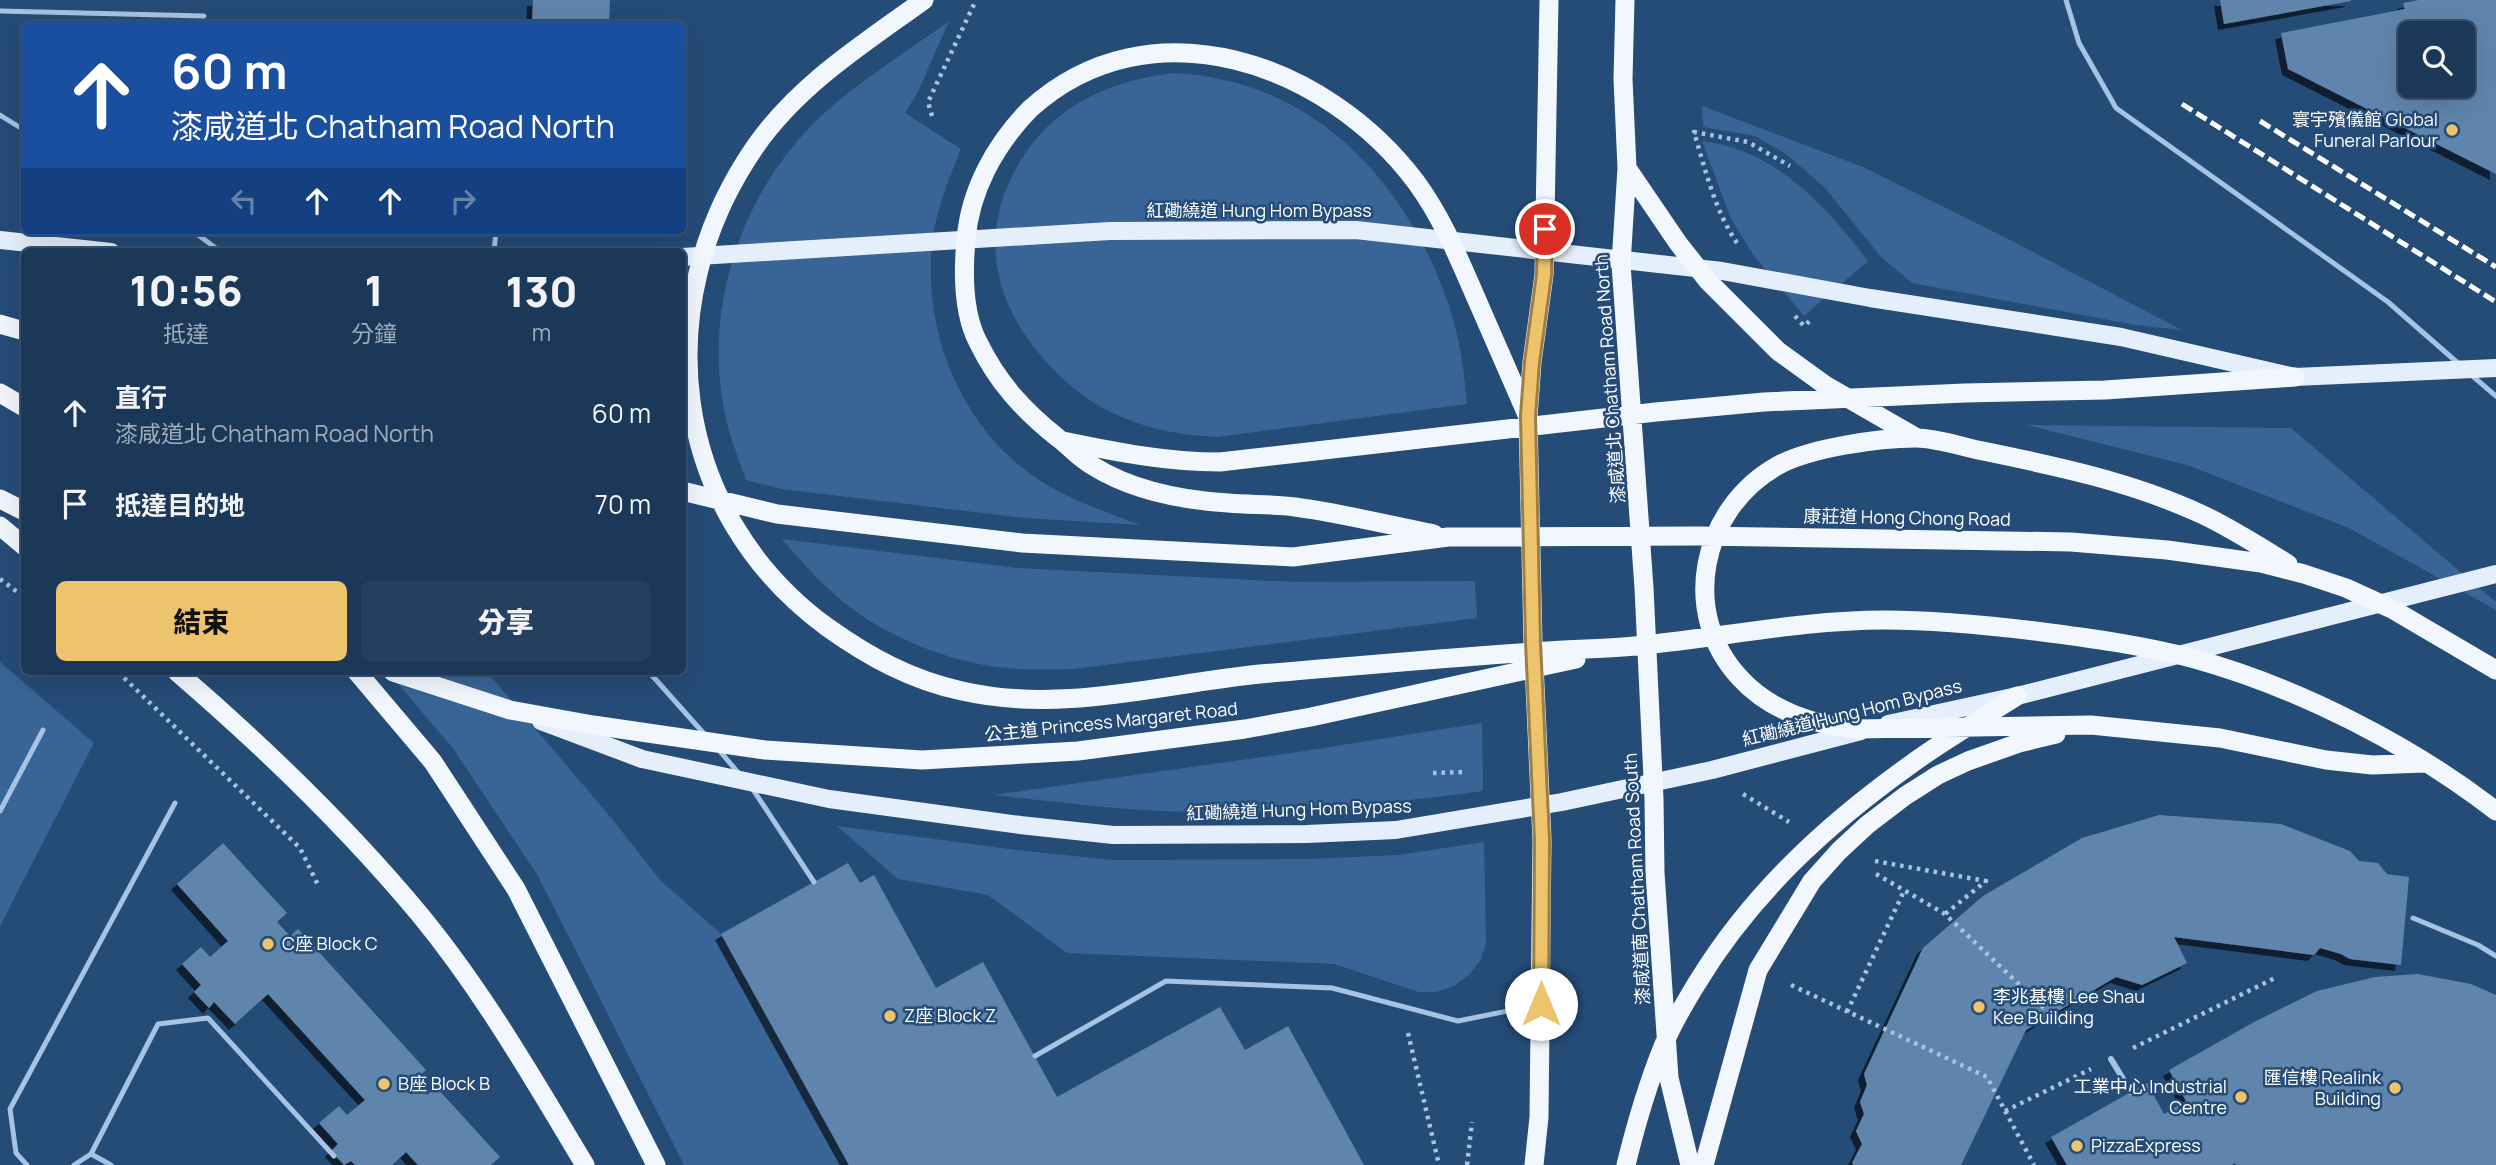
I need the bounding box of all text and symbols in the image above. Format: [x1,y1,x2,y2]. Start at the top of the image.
map controls [2398,21,2475,98]
button: search [2398,21,2475,98]
text: 60 m [171,37,288,104]
icon: ahead [56,49,147,140]
text: 漆咸道北 Chatham Road North [171,104,615,148]
place label: 寰宇殯儀館 Global Funeral Parlour [2292,107,2439,152]
marker: 寰宇殯儀館 Global Funeral Parlour [2444,122,2460,138]
icon: left [225,182,263,220]
icon: ahead [298,182,336,220]
icon: ahead [371,182,409,220]
icon: right [444,182,482,220]
street label: 紅磡繞道 Hung Hom Bypass [1146,198,1372,222]
pin [1515,199,1575,259]
icon: arrive [1526,210,1564,248]
street label: 漆咸道北 Chatham Road North [1588,254,1630,504]
text: 10:56 [129,261,243,319]
text: 1 [364,261,384,319]
text: 130 [505,262,578,320]
text: m [532,316,551,348]
text: 抵達 [163,317,209,349]
text: 分鐘 [351,317,397,349]
text: 直行 [115,379,167,415]
icon: ahead [56,394,94,432]
text: 60 m [592,395,651,431]
text: 漆咸道北 Chatham Road North [115,417,434,449]
icon: arrive [56,485,94,523]
text: 70 m [595,486,651,522]
text: 抵達目的地 [115,487,245,523]
street label: 康莊道 Hong Chong Road [1803,503,2011,531]
button: 結束 [56,581,347,661]
button: 分享 [361,581,651,661]
street label: 紅磡繞道 Hung Hom Bypass [1739,673,1964,751]
street label: 公主道 Princess Margaret Road [983,696,1239,746]
street label: 漆咸道南 Chatham Road South [1617,752,1655,1006]
street label: 紅磡繞道 Hung Hom Bypass [1186,793,1412,825]
place label: C座 Block C [282,931,378,955]
marker: C座 Block C [260,936,276,952]
position arrow [1504,967,1578,1041]
place label: 李兆基樓 Lee Shau Kee Building [1993,984,2145,1029]
marker: 李兆基樓 Lee Shau Kee Building [1971,999,1987,1015]
place label: Z座 Block Z [904,1003,996,1027]
marker: Z座 Block Z [882,1008,898,1024]
place label: 匯信樓 Realink Building [2264,1065,2382,1110]
place label: B座 Block B [398,1071,490,1095]
place label: 工業中心 Industrial Centre [2074,1074,2227,1119]
marker: B座 Block B [376,1076,392,1092]
marker: 匯信樓 Realink Building [2387,1080,2403,1096]
marker: 工業中心 Industrial Centre [2233,1089,2249,1105]
place label: PizzaExpress [2091,1133,2201,1157]
marker: PizzaExpress [2069,1138,2085,1154]

